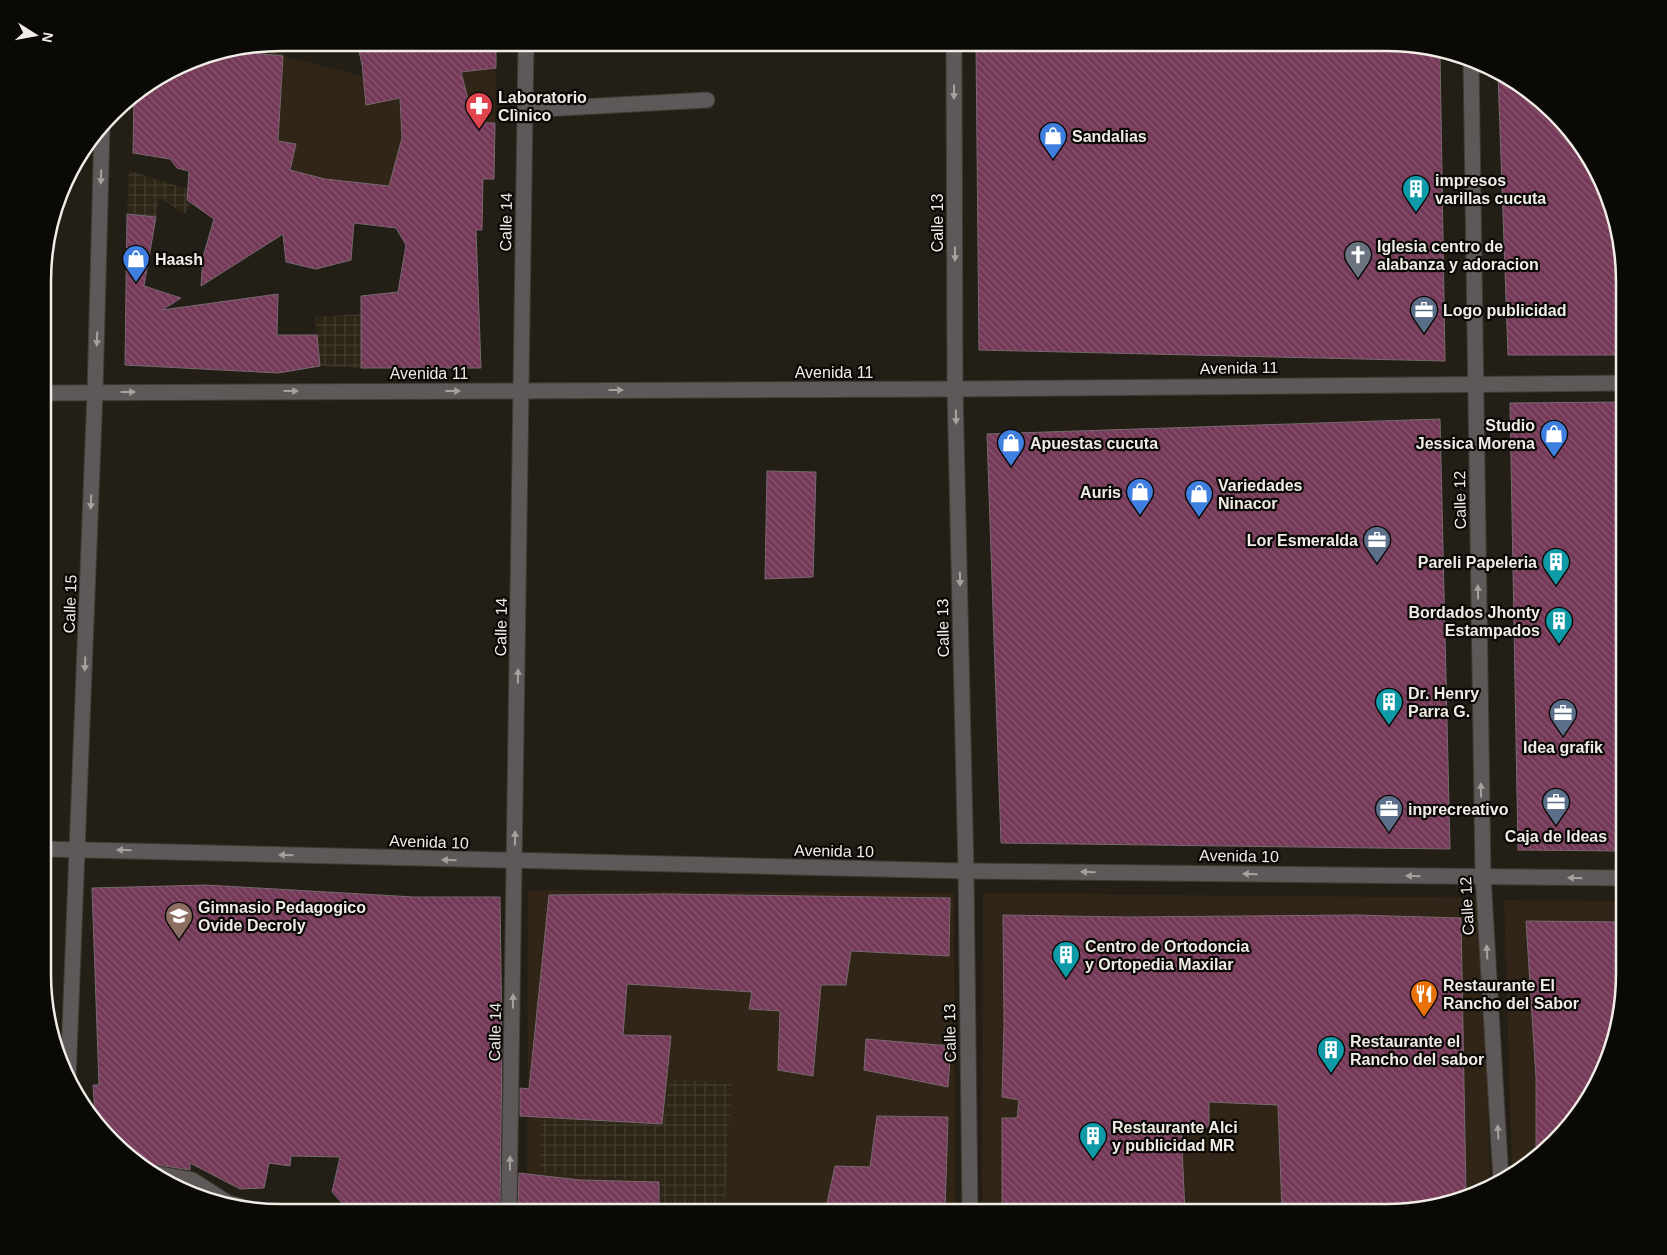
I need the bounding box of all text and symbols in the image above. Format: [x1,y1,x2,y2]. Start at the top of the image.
north arrow [10,10,60,60]
text: N [39,31,57,44]
one-way arrow [950,84,958,100]
place label: Laboratorio Clìnico [498,89,587,124]
pharmacy icon: Laboratorio Clìnico [464,91,494,130]
shop icon: Sandalias [1038,121,1068,160]
place label: Sandalias [1072,128,1147,145]
one-way arrow [97,169,105,185]
place label: impresos varillas cucuta [1435,172,1546,207]
building icon: impresos varillas cucuta [1401,174,1431,213]
street label: Calle 14 [497,192,515,251]
street label: Calle 13 [929,194,946,252]
place label: Iglesia centro de alabanza y adoracion [1377,238,1539,273]
church icon: Iglesia centro de alabanza y adoracion [1343,240,1373,279]
shop icon: Haash [121,244,151,283]
one-way arrow [951,246,959,262]
place label: Haash [155,251,203,268]
office icon: Logo publicidad [1409,295,1439,334]
place label: Logo publicidad [1443,302,1567,319]
one-way arrow [92,332,100,348]
street label: Avenida 11 [1200,359,1279,377]
street label: Avenida 11 [795,364,873,381]
street label: Avenida 11 [390,365,468,382]
one-way arrow [608,386,624,394]
one-way arrow [283,387,299,395]
one-way arrow [445,387,461,395]
one-way arrow [120,388,136,396]
one-way arrow [952,409,960,425]
place label: Studio Jessica Morena [1416,417,1535,452]
shop icon: Studio Jessica Morena [1539,419,1569,458]
shop icon: Apuestas cucuta [996,428,1026,467]
place label: Apuestas cucuta [1030,435,1158,452]
street label: Calle 12 [1451,470,1469,529]
shop icon: Auris [1125,477,1155,516]
place label: Variedades Ninacor [1218,477,1303,512]
shop icon: Variedades Ninacor [1184,479,1214,518]
place label: Auris [1080,484,1121,501]
one-way arrow [87,494,95,510]
office icon: Lor Esmeralda [1362,525,1392,564]
place label: Lor Esmeralda [1247,532,1358,549]
building icon: Pareli Papeleria [1541,547,1571,586]
place label: Pareli Papeleria [1418,554,1537,571]
one-way arrow [956,571,964,587]
street label: Calle 15 [60,574,80,634]
one-way arrow [1474,584,1482,600]
street label: Calle 14 [492,597,510,656]
street label: Calle 13 [934,598,952,657]
place label: Bordados Jhonty Estampados [1408,604,1540,639]
building icon: Bordados Jhonty Estampados [1544,606,1574,645]
one-way arrow [81,656,89,672]
one-way arrow [514,668,522,684]
place label: Dr. Henry Parra G. [1408,685,1479,720]
building icon: Dr. Henry Parra G. [1374,687,1404,726]
office icon: Idea grafik [1548,698,1578,737]
place label: Idea grafik [1523,739,1603,756]
one-way arrow [1477,781,1485,797]
office icon: Caja de Ideas [1541,787,1571,826]
office icon: inprecreativo [1374,794,1404,833]
place label: inprecreativo [1408,801,1509,818]
place label: Caja de Ideas [1505,828,1607,845]
one-way arrow [512,830,520,846]
street label: Avenida 10 [389,832,469,852]
street label: Avenida 10 [794,842,874,860]
one-way arrow [116,846,132,854]
street label: Avenida 10 [1199,847,1279,865]
one-way arrow [278,851,294,859]
one-way arrow [441,855,457,863]
one-way arrow [1080,868,1096,876]
one-way arrow [1242,870,1258,878]
one-way arrow [1405,871,1421,879]
one-way arrow [1567,874,1583,882]
street label: Calle 12 [1457,876,1477,936]
place label: Gimnasio Pedagogico Ovide Decroly [198,899,366,934]
school or university icon: Gimnasio Pedagogico Ovide Decroly [164,901,194,940]
place label: Centro de Ortodoncia y Ortopedia Maxilar [1085,938,1250,973]
building icon: Centro de Ortodoncia y Ortopedia Maxilar [1051,940,1081,979]
one-way arrow [1483,944,1491,960]
place label: Restaurante El Rancho del Sabor [1443,977,1579,1012]
restaurant icon: Restaurante El Rancho del Sabor [1409,979,1439,1018]
one-way arrow [509,993,517,1009]
street label: Calle 14 [486,1002,504,1061]
street label: Calle 13 [941,1003,959,1062]
place label: Restaurante el Rancho del sabor [1350,1033,1484,1068]
building icon: Restaurante el Rancho del sabor [1316,1035,1346,1074]
place label: Restaurante Alci y publicidad MR [1112,1119,1238,1154]
building icon: Restaurante Alci y publicidad MR [1078,1121,1108,1160]
one-way arrow [1493,1123,1501,1139]
one-way arrow [506,1155,514,1171]

